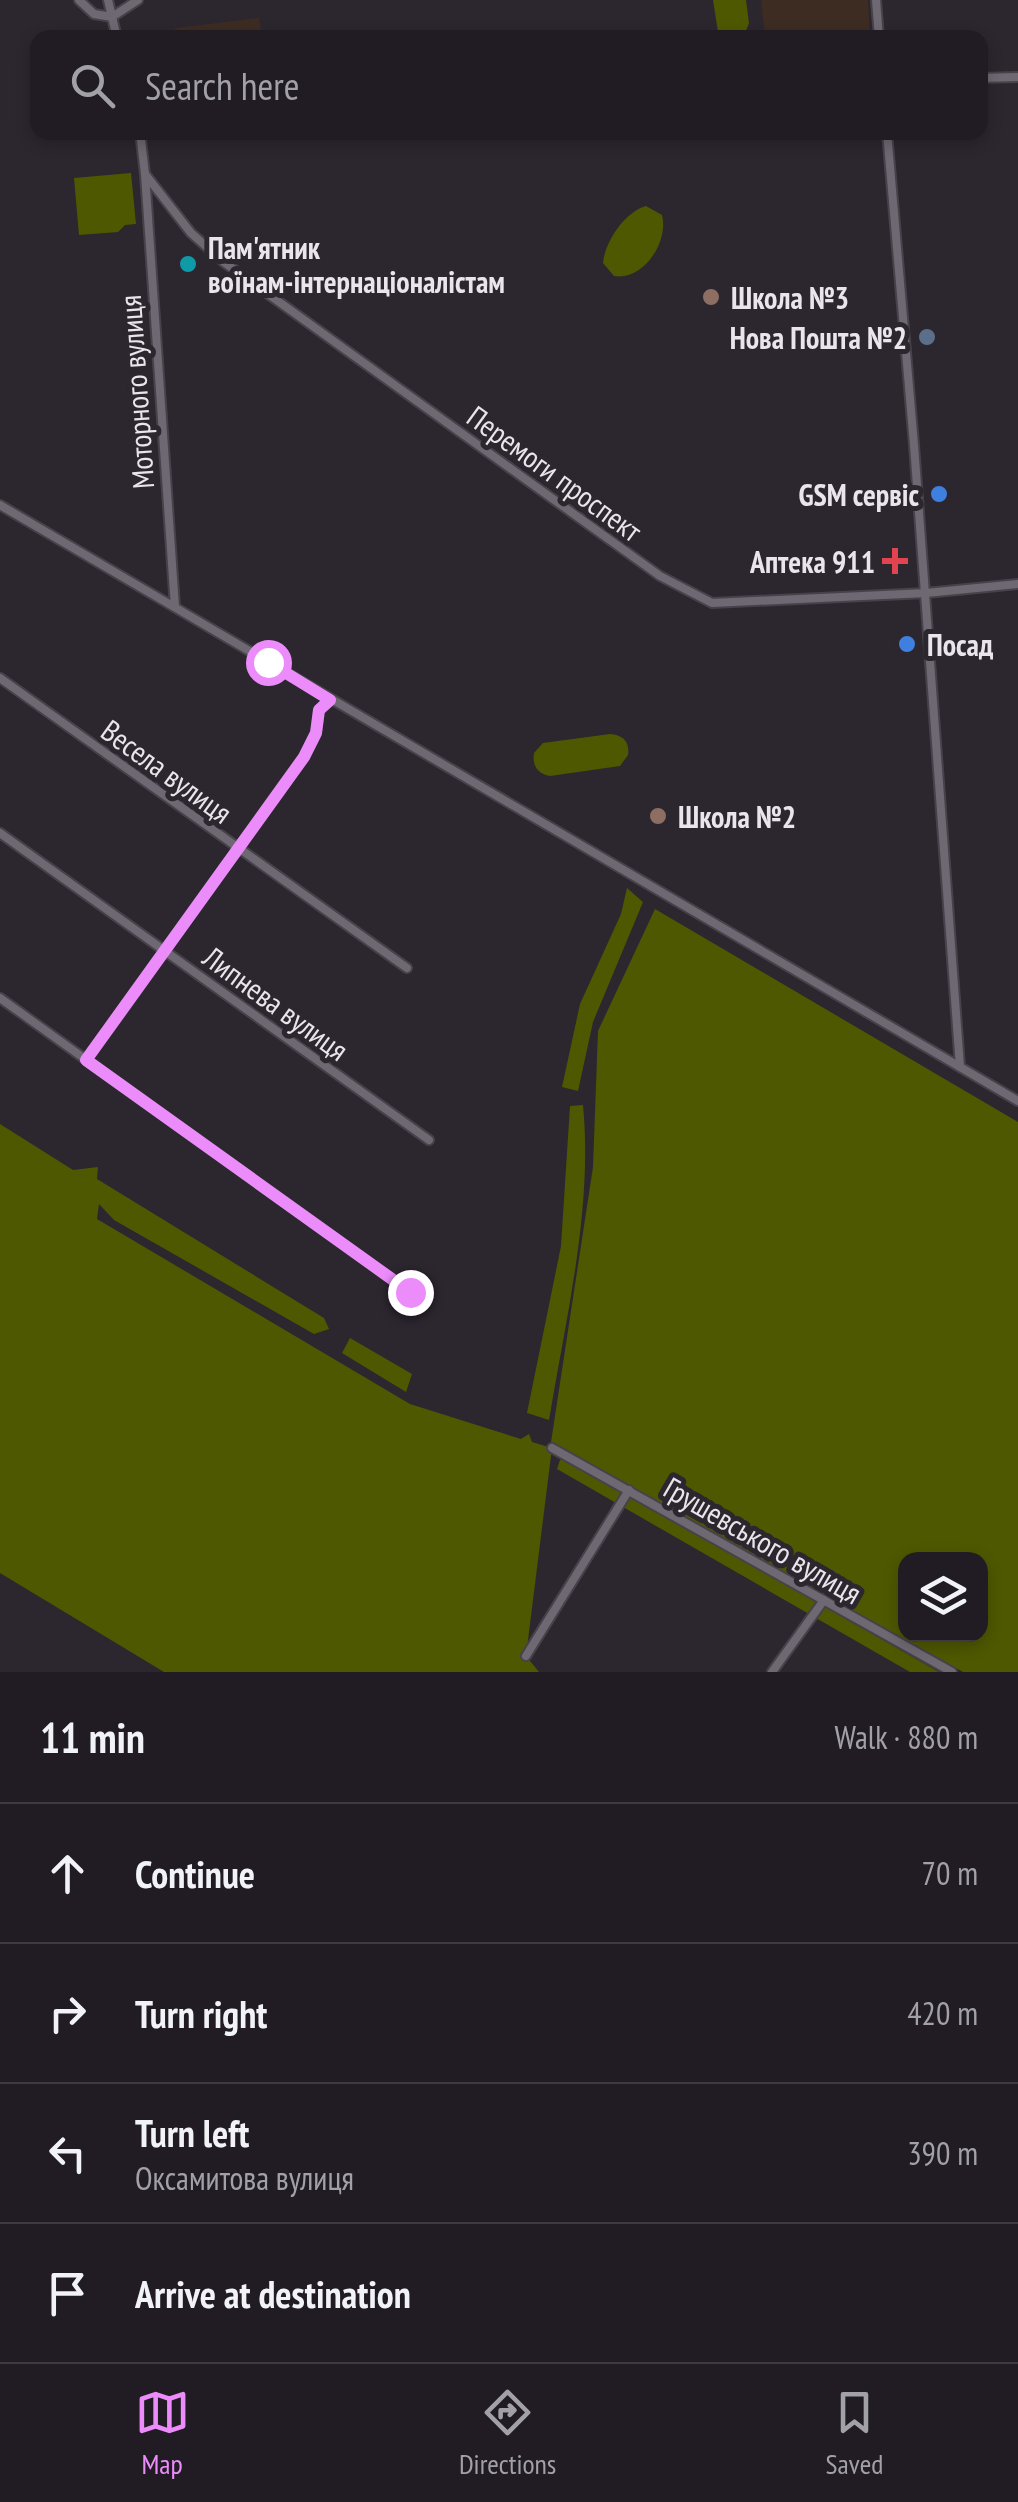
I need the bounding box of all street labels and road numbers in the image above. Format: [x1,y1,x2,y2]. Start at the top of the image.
street label: Моторного вулиця [110,294,162,490]
street label: Перемоги проспект [460,396,650,550]
street label: Весела вулиця [94,711,240,831]
street label: Липнева вулиця [195,937,356,1069]
street label: Грушевського вулиця [657,1468,869,1612]

